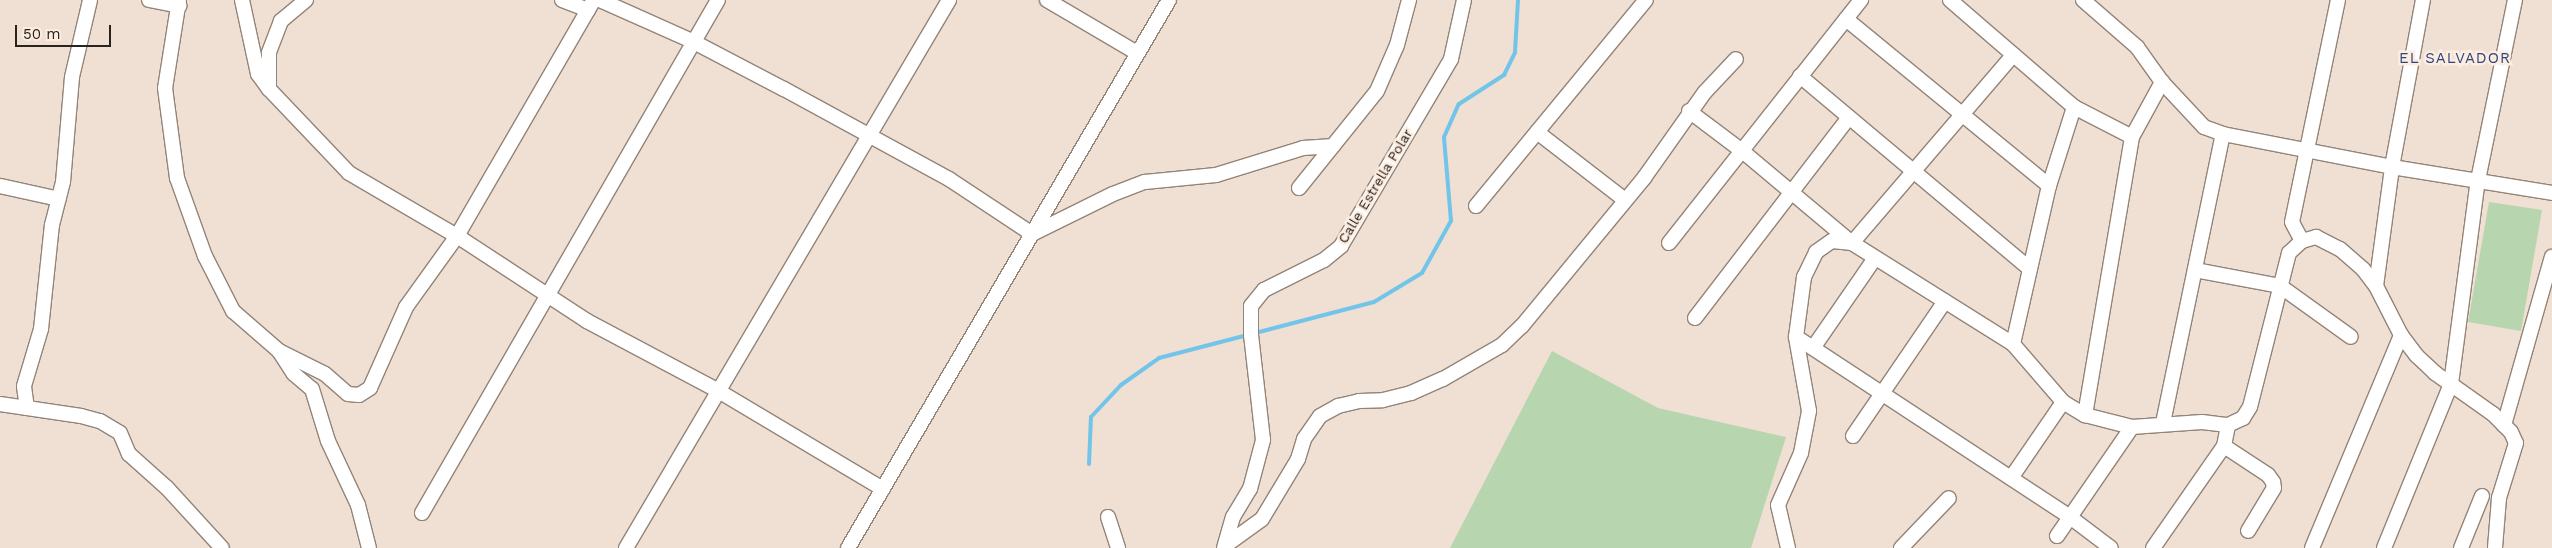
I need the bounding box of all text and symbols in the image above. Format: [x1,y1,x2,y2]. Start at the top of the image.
scale bar [18,15,114,47]
text: 50 m [23,25,60,43]
district label: EL SALVADOR [2398,50,2512,68]
street label: Calle Estrella Polar [1334,126,1416,246]

